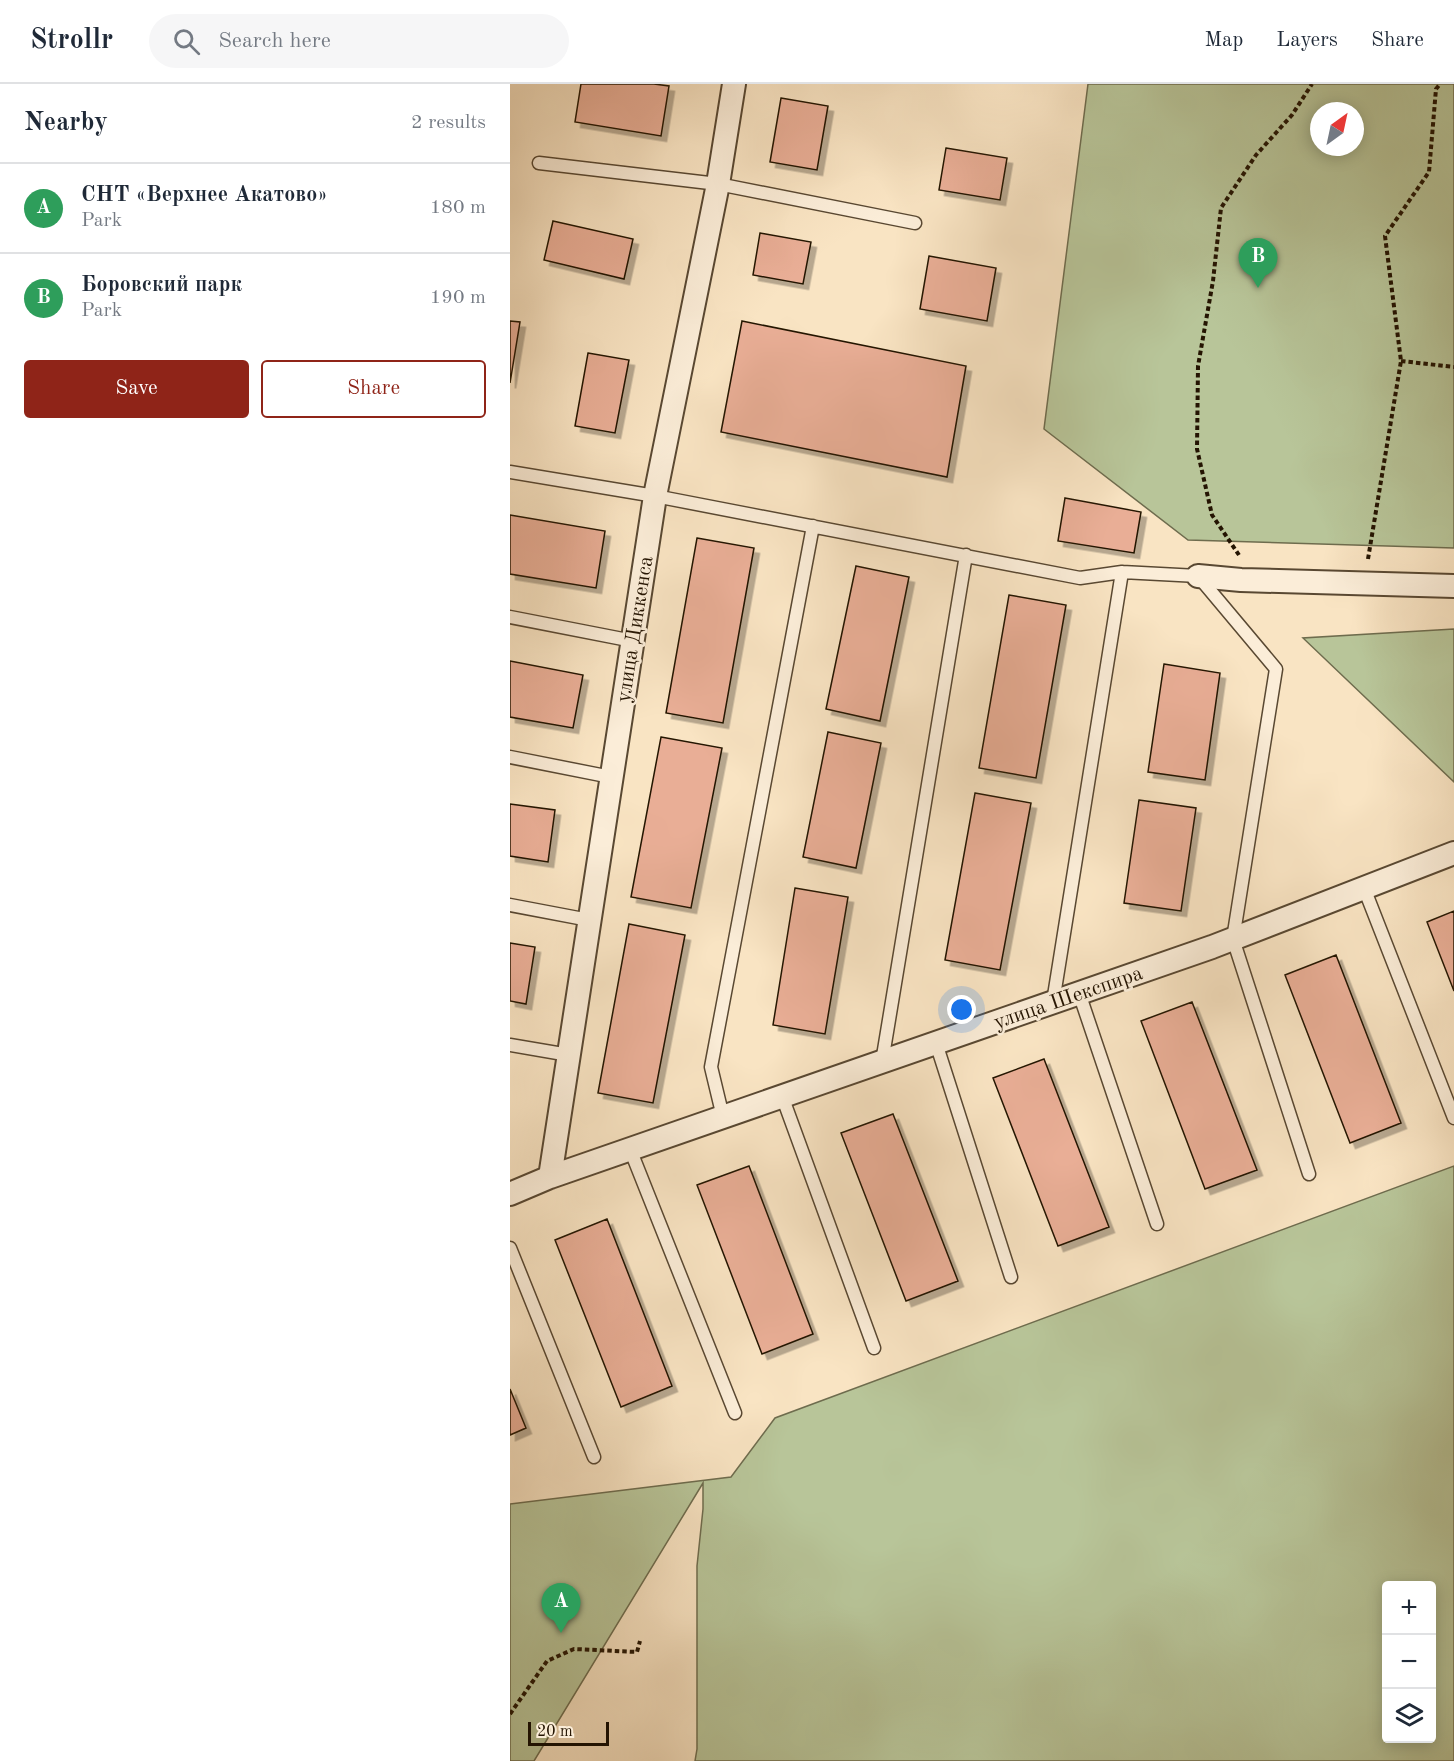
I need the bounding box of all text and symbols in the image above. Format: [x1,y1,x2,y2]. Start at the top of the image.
search box [149,14,569,68]
icon: search [170,25,203,58]
text: Strollr [30,27,113,55]
text: Search here [218,30,331,52]
text: Map [1204,30,1243,51]
text: Layers [1276,30,1338,51]
text: Share [1371,30,1424,51]
north arrow [1310,102,1364,156]
text: Nearby [24,110,108,136]
text: 2 results [411,113,486,133]
text: СНТ «Верхнее Акатово» [81,184,328,206]
text: A [36,198,51,218]
text: 180 m [430,198,486,218]
text: Park [81,211,122,231]
pin: B [1238,238,1278,288]
text: Боровский парк [81,274,242,296]
text: B [36,288,51,308]
text: 190 m [430,288,486,308]
text: Park [81,301,122,321]
button: Save [24,360,249,418]
button: Share [261,360,486,418]
street label: улица Диккенса [614,554,657,704]
street label: улица Шекспира [991,963,1146,1034]
your location [947,995,976,1024]
map controls [1382,1581,1436,1743]
button: + [1382,1581,1436,1635]
pin: A [542,1584,580,1633]
button: − [1382,1635,1436,1689]
button: layers [1382,1689,1436,1743]
scale bar [528,1719,609,1746]
text: 20 m [537,1724,573,1740]

